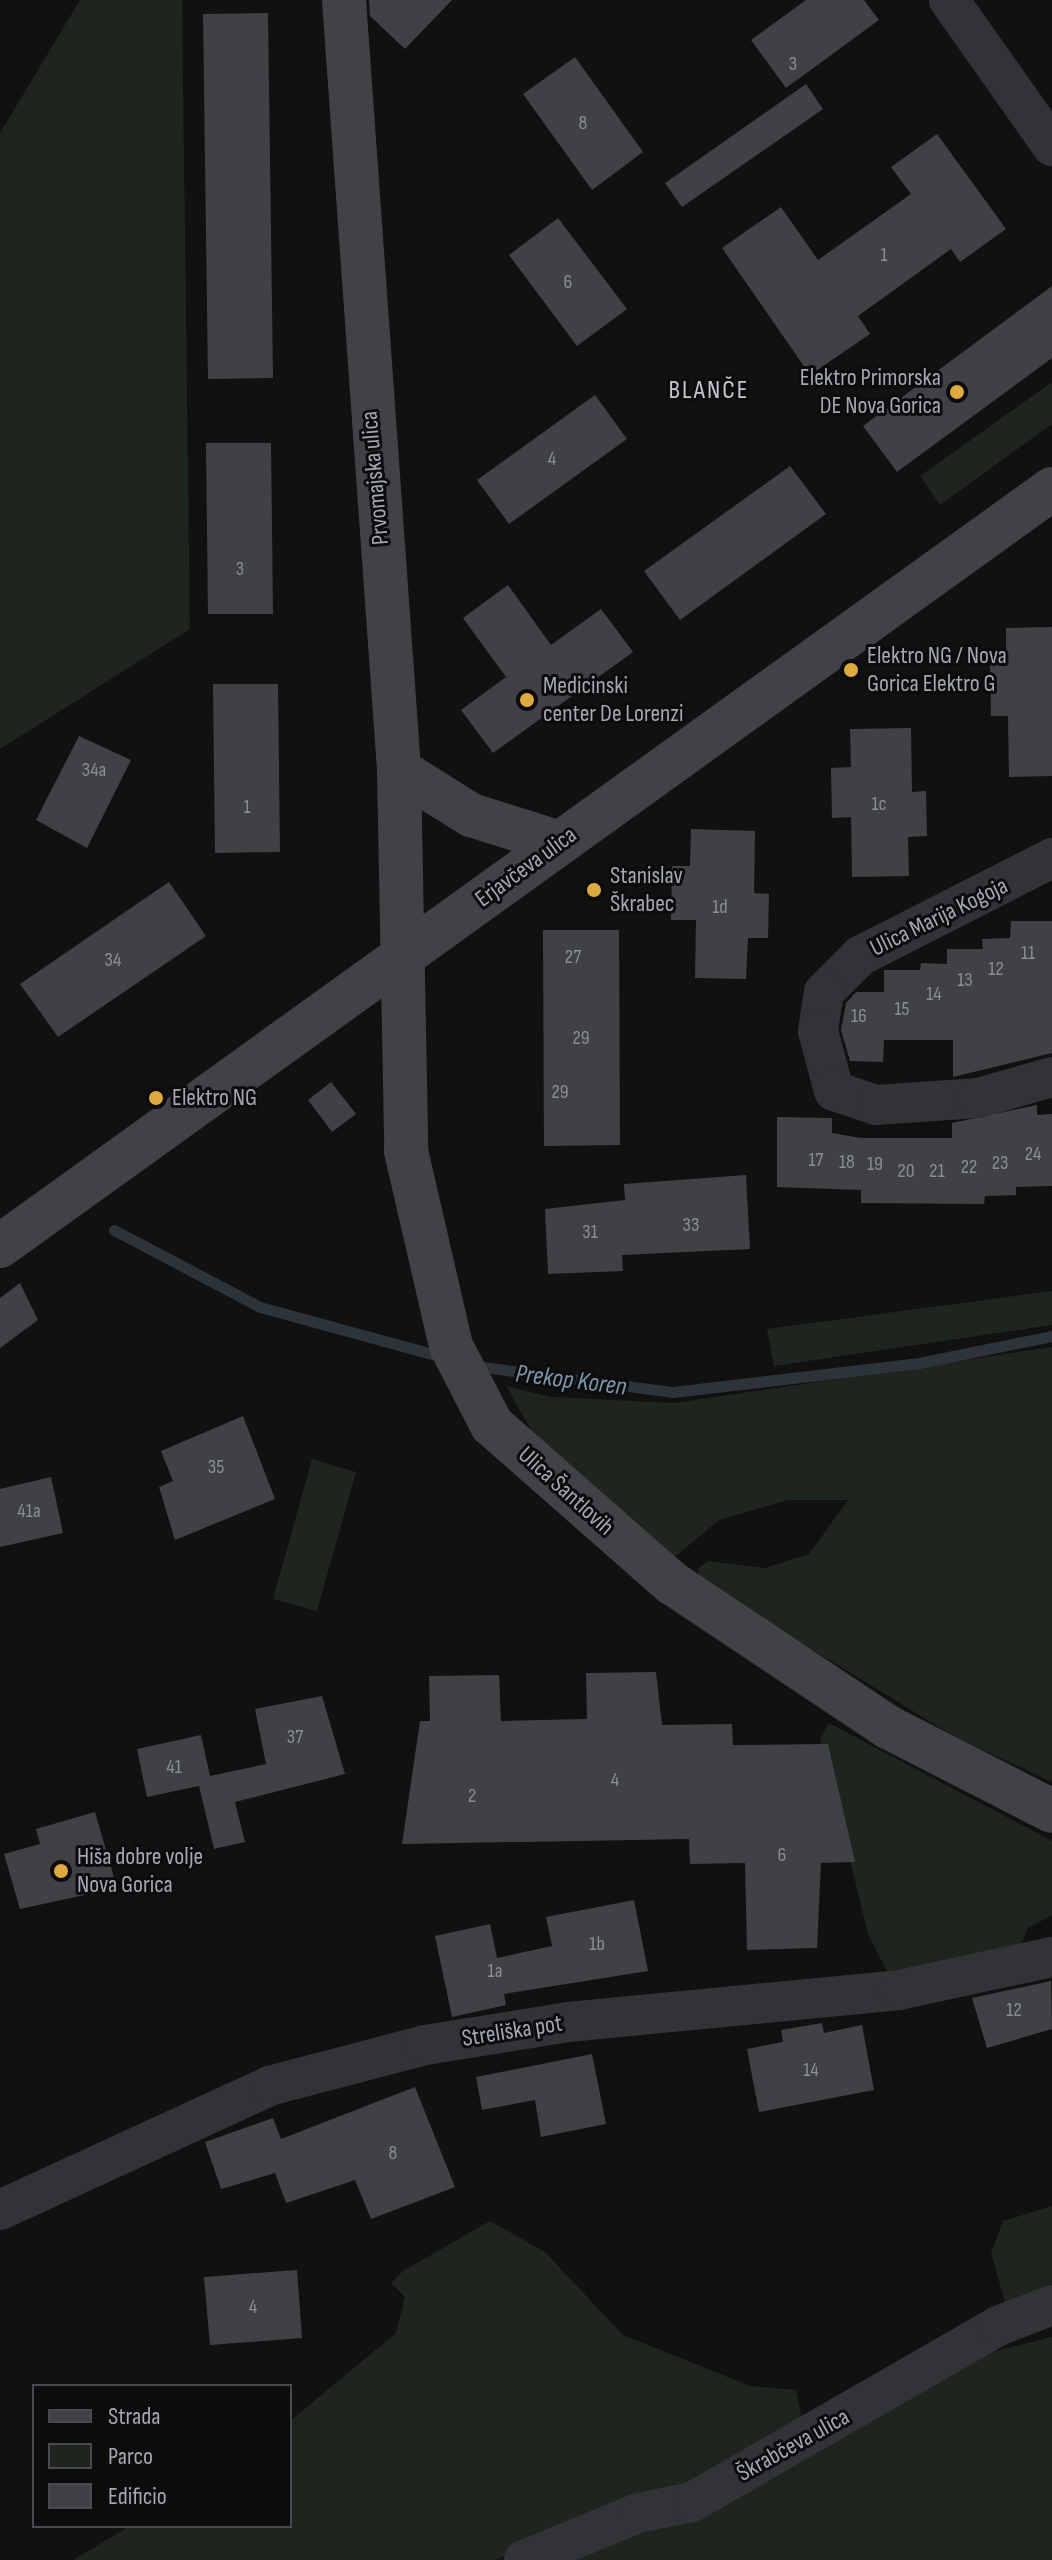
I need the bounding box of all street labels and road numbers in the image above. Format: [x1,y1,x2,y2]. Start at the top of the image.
street label: Prvomajska ulica [355,410,395,546]
street label: Erjavčeva ulica [470,821,582,913]
street label: Ulica Marija Kogoja [866,871,1012,963]
street label: Ulica Šantlovih [512,1440,620,1542]
street label: Streliška pot [460,2009,564,2053]
street label: Škrabčeva ulica [732,2402,854,2488]

